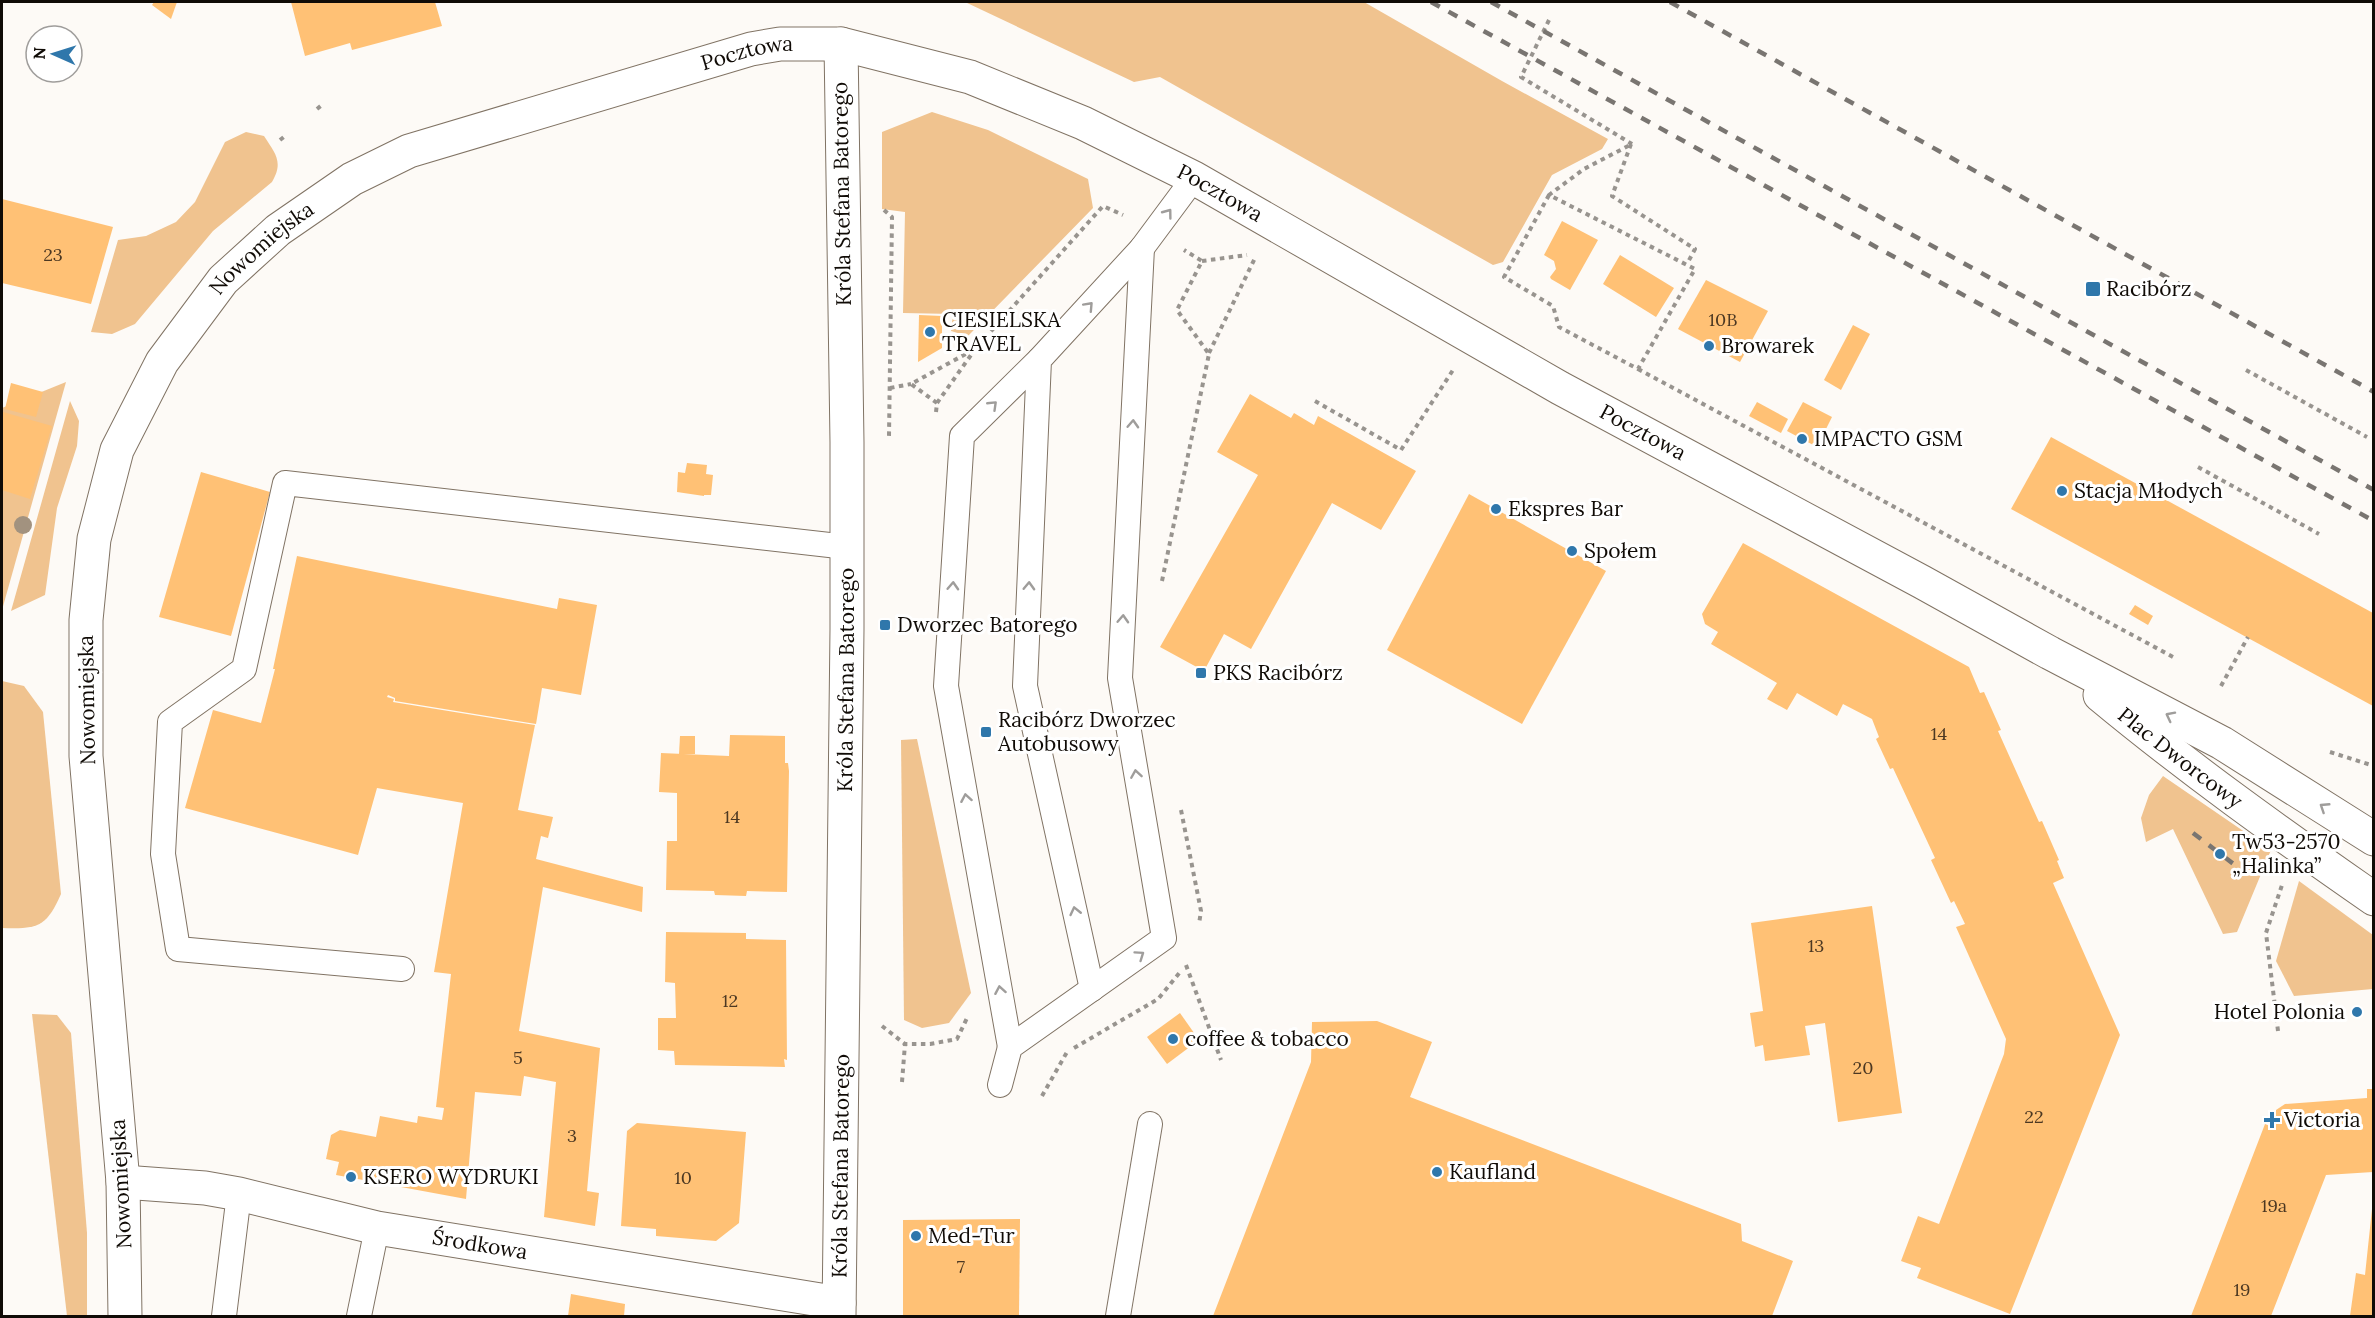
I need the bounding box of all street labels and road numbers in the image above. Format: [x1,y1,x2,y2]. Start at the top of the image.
street label: Pocztowa [697,30,793,76]
street label: Króla Stefana Batorego [826,82,857,306]
street label: Pocztowa [1173,158,1268,228]
street label: Nowomiejska [203,195,319,300]
street label: Pocztowa [1595,398,1691,466]
street label: Króla Stefana Batorego [831,568,860,792]
street label: Nowomiejska [72,635,101,765]
street label: Plac Dworcowy [2113,701,2248,814]
street label: Króla Stefana Batorego [825,1054,855,1278]
street label: Nowomiejska [104,1118,137,1250]
street label: Środkowa [430,1223,530,1265]

